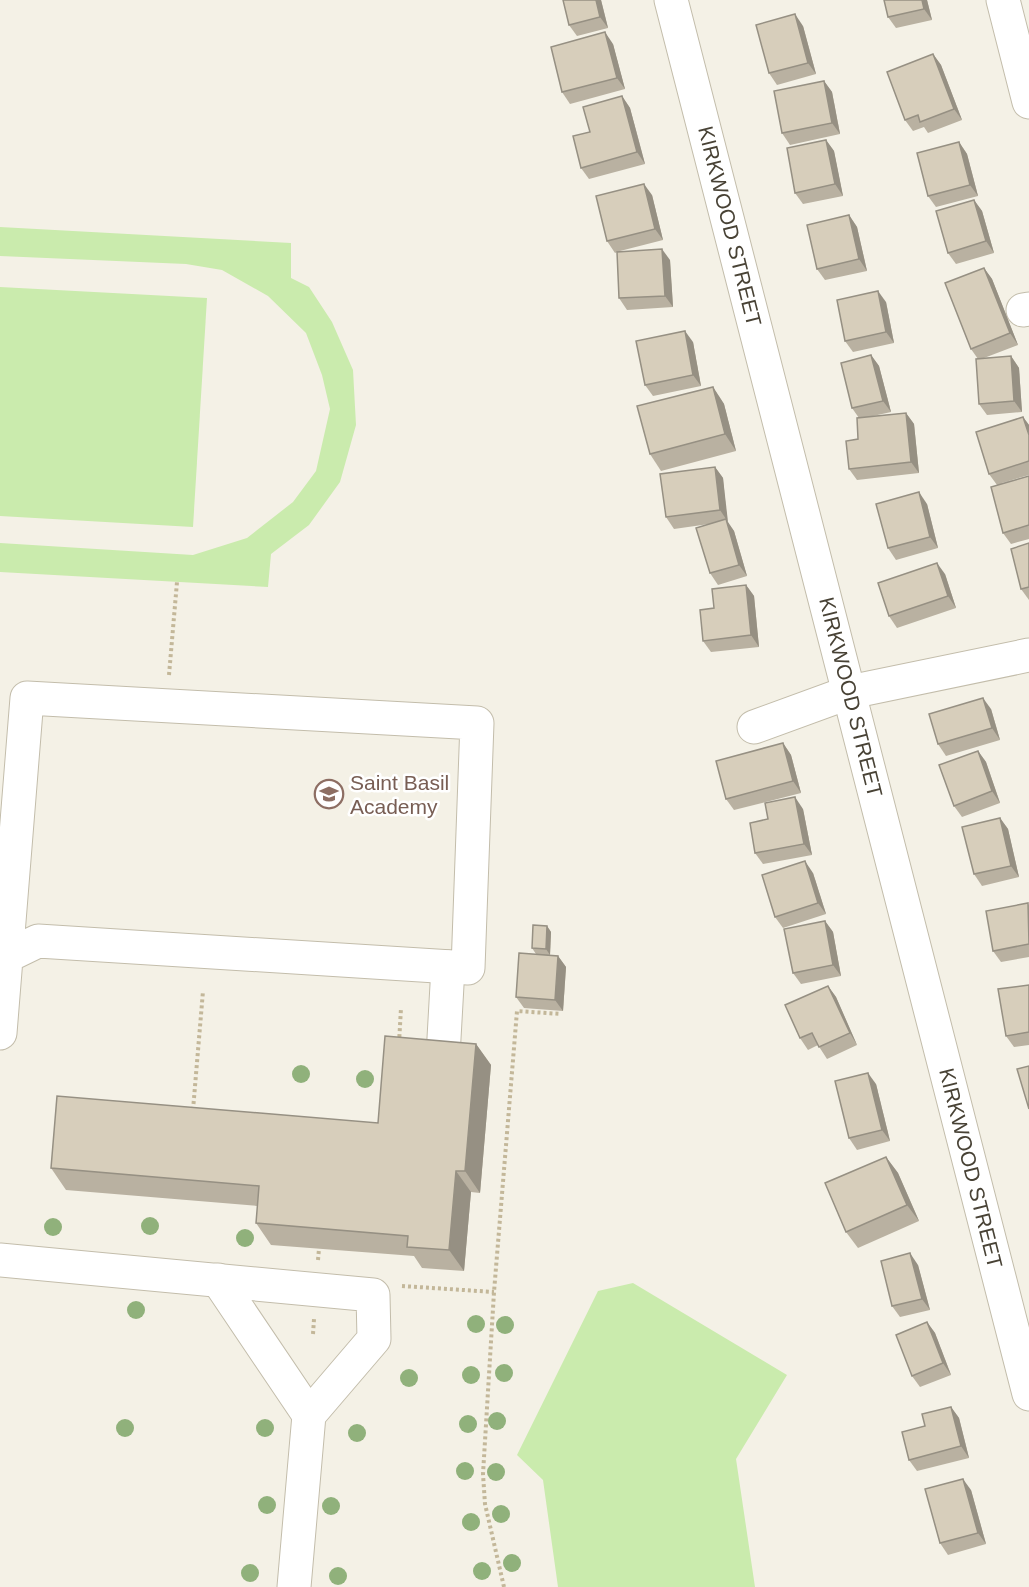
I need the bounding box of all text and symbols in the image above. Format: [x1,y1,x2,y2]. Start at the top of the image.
street label: KIRKWOOD STREET [694,124,766,329]
street label: KIRKWOOD STREET [815,595,887,800]
place label: Saint Basil Academy [350,771,449,818]
school or university icon: Saint Basil Academy [313,778,345,810]
street label: KIRKWOOD STREET [935,1066,1007,1271]

